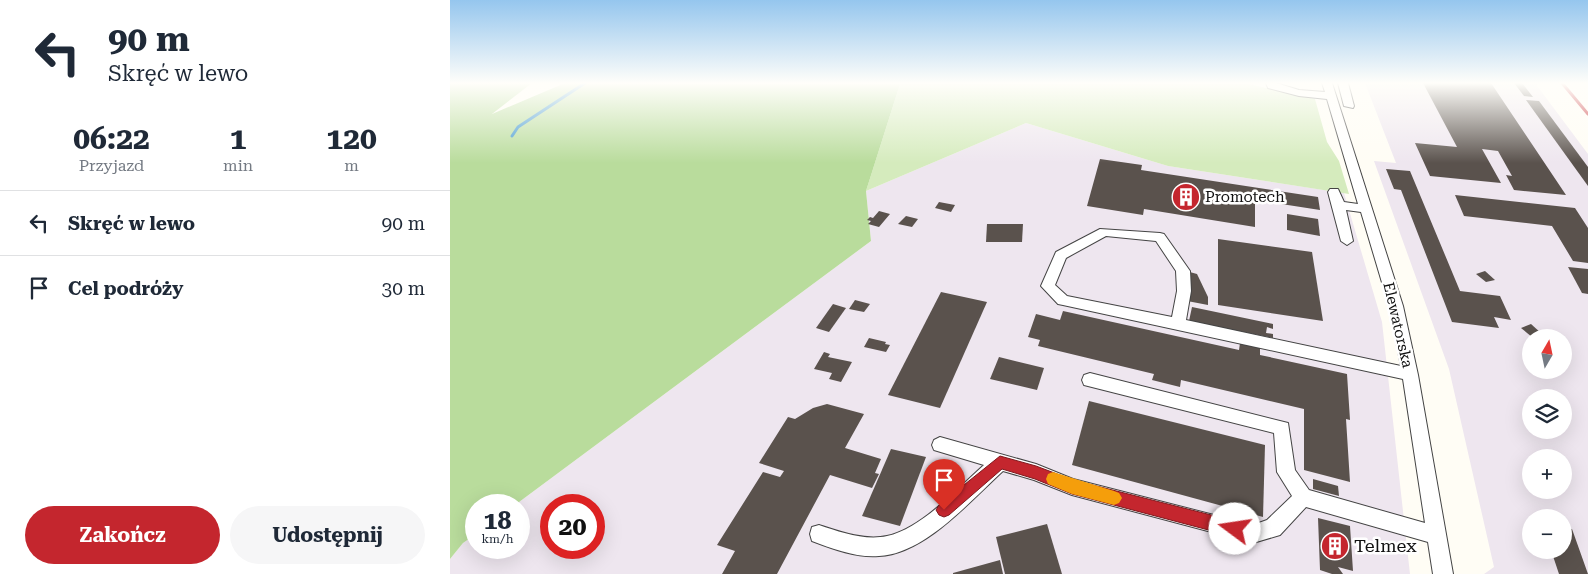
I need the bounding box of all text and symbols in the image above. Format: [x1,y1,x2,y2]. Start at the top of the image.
text: 90 m [108,19,190,60]
icon: left [25,20,90,85]
text: Skręć w lewo [108,61,248,86]
text: 06:22 [73,121,150,156]
text: 1 [230,121,246,156]
text: 120 [326,121,377,156]
text: Przyjazd [79,156,144,175]
text: min [223,156,253,175]
text: m [344,156,359,175]
building icon: Promotech [1171,182,1201,212]
place label: Promotech [1205,188,1285,206]
icon: left [25,209,53,237]
text: Skręć w lewo [68,212,195,235]
text: 90 m [382,212,425,235]
icon: arrive [25,274,53,302]
text: Cel podróży [68,277,183,300]
text: 30 m [382,277,425,300]
street label: Elewatorska [1379,280,1417,370]
north arrow [1522,329,1572,379]
map controls [1522,329,1572,559]
button: layers [1522,389,1572,439]
button: + [1522,449,1572,499]
pin [923,459,965,510]
icon: arrive [930,466,958,494]
speed limit sign: 20 [540,494,605,559]
position arrow [1208,502,1260,554]
button: Zakończ [25,506,220,564]
button: Udostępnij [230,506,425,564]
text: 18 [483,506,512,535]
button: − [1522,509,1572,559]
building icon: Telmex [1320,531,1350,561]
text: km/h [481,532,514,546]
place label: Telmex [1354,535,1417,556]

